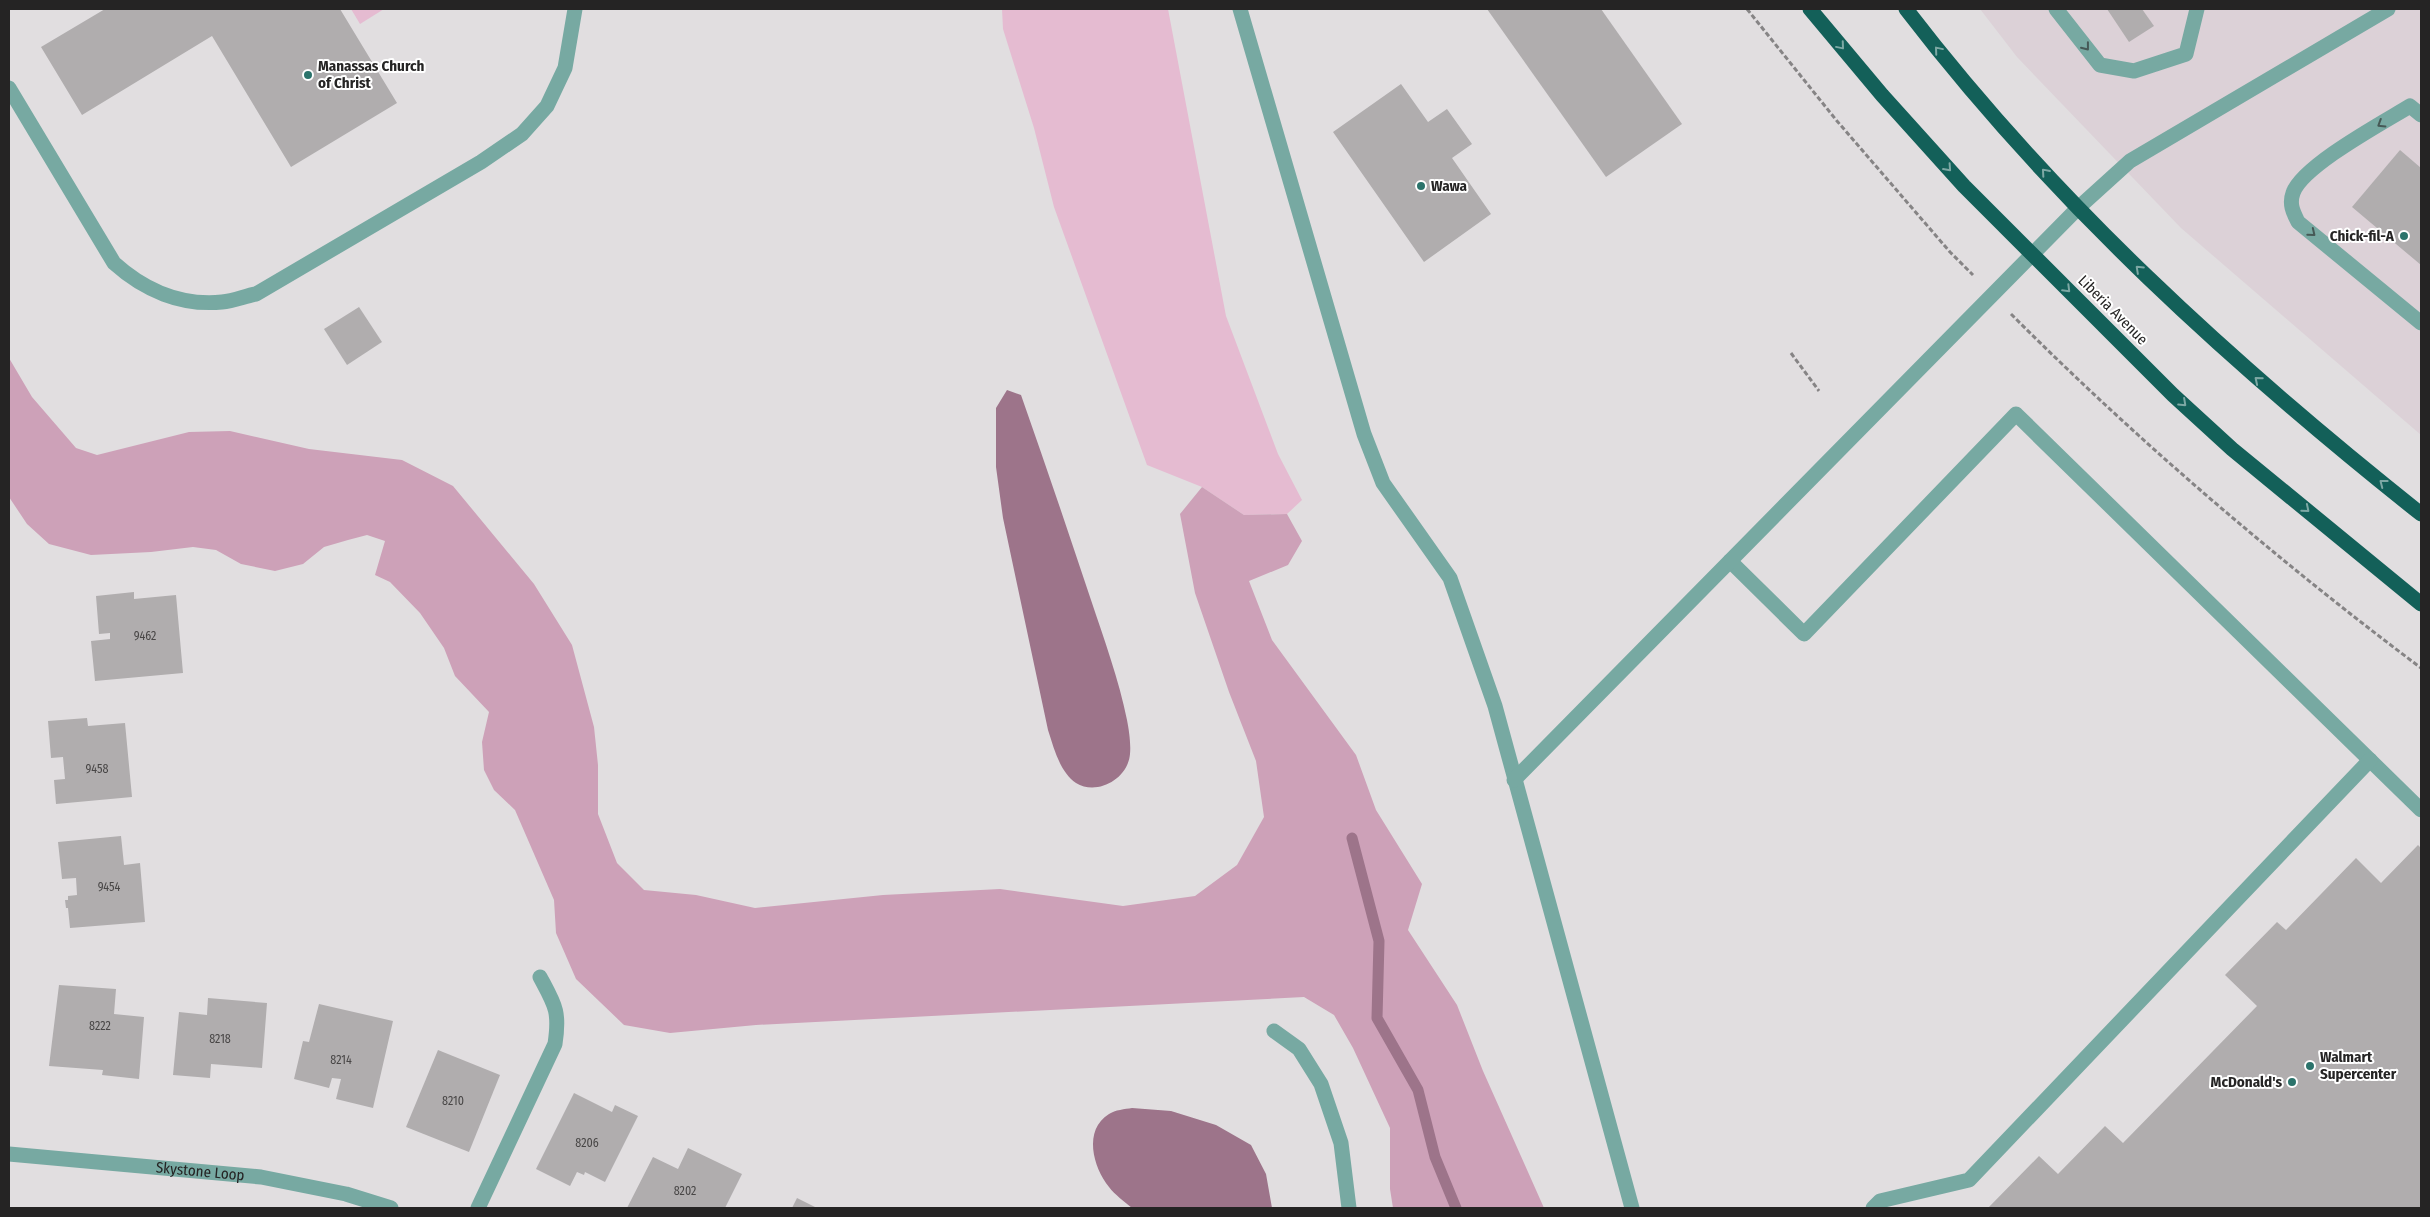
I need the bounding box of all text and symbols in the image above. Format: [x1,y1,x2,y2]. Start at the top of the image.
one-way arrow [1835,40,1843,49]
one-way arrow [2081,41,2089,50]
one-way arrow [1936,47,1944,56]
place label: Manassas Church of Christ [318,57,424,92]
marker: Manassas Church of Christ [302,69,314,81]
one-way arrow [2377,117,2386,127]
one-way arrow [1942,162,1951,171]
one-way arrow [2042,169,2051,178]
place label: Wawa [1431,177,1468,195]
marker: Wawa [1415,180,1427,192]
place label: Chick-fil-A [2330,227,2395,245]
one-way arrow [2306,228,2315,236]
marker: Chick-fil-A [2398,230,2410,242]
one-way arrow [2135,266,2144,275]
street label: Liberia Avenue [2075,272,2151,348]
one-way arrow [2062,283,2071,292]
one-way arrow [2255,377,2264,385]
one-way arrow [2177,398,2186,407]
one-way arrow [2380,481,2389,489]
one-way arrow [2300,503,2309,512]
house number: 9462 [134,629,156,643]
house number: 9458 [86,762,108,776]
house number: 9454 [98,880,121,894]
house number: 8222 [89,1019,111,1033]
house number: 8218 [209,1032,231,1046]
place label: Walmart Supercenter [2320,1048,2397,1083]
house number: 8214 [330,1053,352,1067]
marker: Walmart Supercenter [2304,1060,2316,1072]
place label: McDonald's [2211,1073,2282,1091]
marker: McDonald's [2286,1076,2298,1088]
house number: 8210 [442,1094,464,1108]
house number: 8206 [575,1136,599,1150]
street label: Skystone Loop [155,1158,245,1184]
house number: 8202 [674,1184,696,1198]

